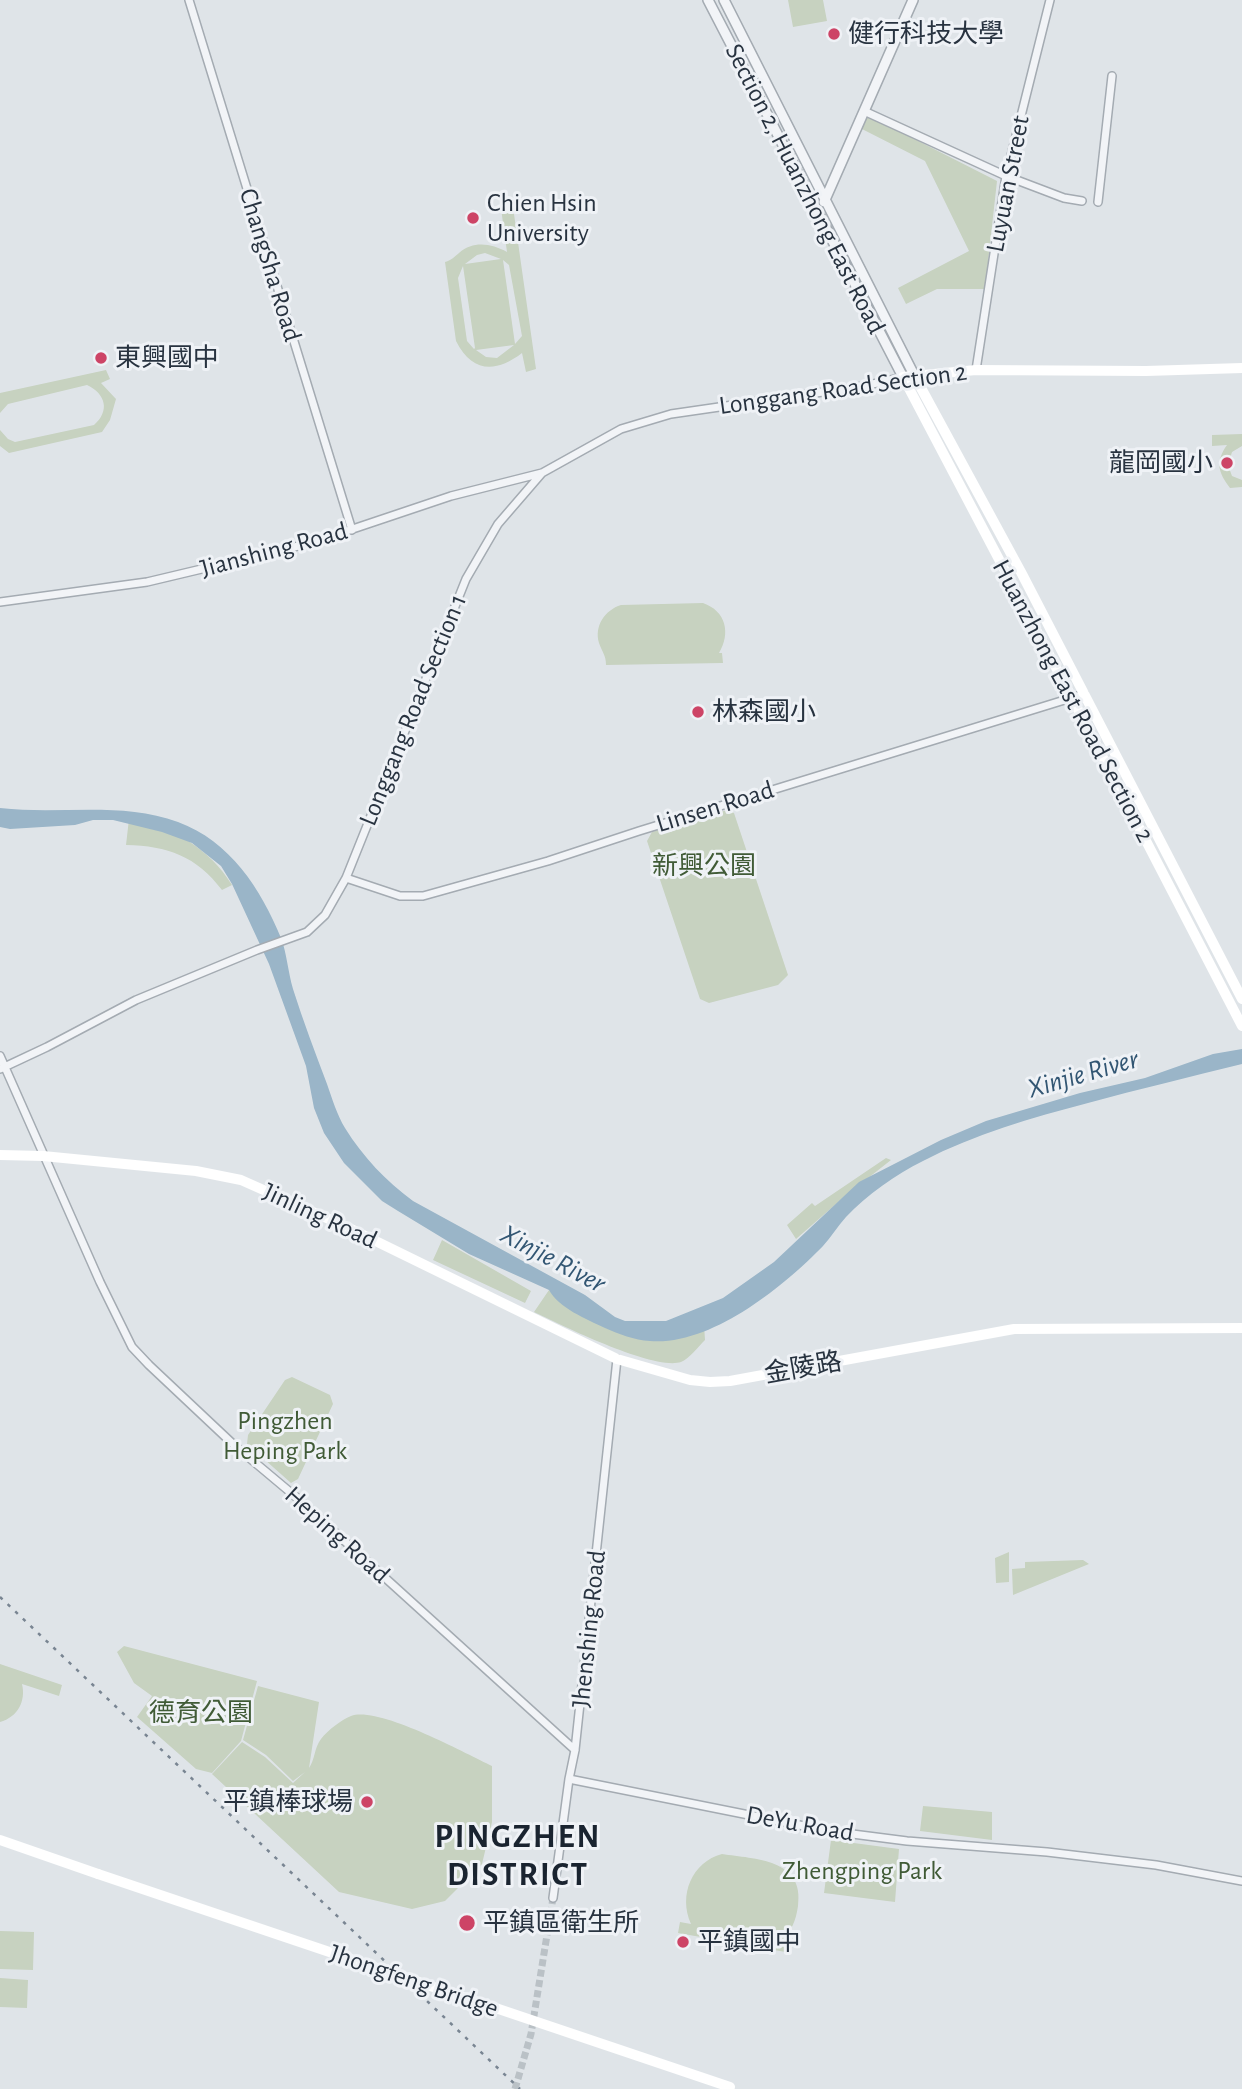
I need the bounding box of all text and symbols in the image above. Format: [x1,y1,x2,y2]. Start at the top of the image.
place label: 健行科技大學 [848,18,1004,50]
marker: 健行科技大學 [826,26,842,42]
street label: Section 2, Huanzhong East Road [718,39,892,339]
street label: Luyuan Street [979,113,1037,255]
street label: ChangSha Road [232,185,308,345]
place label: Chien Hsin University [487,187,597,248]
marker: Chien Hsin University [465,210,481,226]
place label: 東興國中 [115,342,219,374]
marker: 東興國中 [93,350,109,366]
street label: Longgang Road Section 2 [717,356,969,422]
place label: 龍岡國小 [1109,447,1213,479]
marker: 龍岡國小 [1219,455,1235,471]
street label: Jianshing Road [197,515,351,585]
street label: Huanzhong East Road Section 2 [985,554,1161,848]
street label: Longgang Road Section 1 [352,590,474,830]
place label: 林森國小 [712,696,816,728]
marker: 林森國小 [690,704,706,720]
street label: Linsen Road [652,774,778,840]
park label: 新興公園 [652,850,756,882]
water label: Xinjie River [1024,1042,1142,1106]
street label: Jinling Road [258,1176,382,1256]
water label: Xinjie River [495,1217,611,1301]
street label: 金陵路 [762,1346,844,1390]
park label: Pingzhen Heping Park [223,1405,347,1466]
street label: Heping Road [278,1480,396,1590]
street label: Jhenshing Road [565,1549,613,1709]
park label: 德育公園 [149,1697,253,1729]
place label: 平鎮棒球場 [223,1786,353,1818]
marker: 平鎮棒球場 [359,1794,375,1810]
street label: DeYu Road [744,1799,856,1849]
district label: PINGZHEN DISTRICT [435,1817,601,1895]
park label: Zhengping Park [782,1855,942,1887]
place label: 平鎮區衛生所 [483,1907,639,1939]
marker: 平鎮區衛生所 [457,1913,477,1933]
place label: 平鎮國中 [697,1926,801,1958]
marker: 平鎮國中 [675,1934,691,1950]
street label: Jhongfeng Bridge [326,1938,502,2024]

